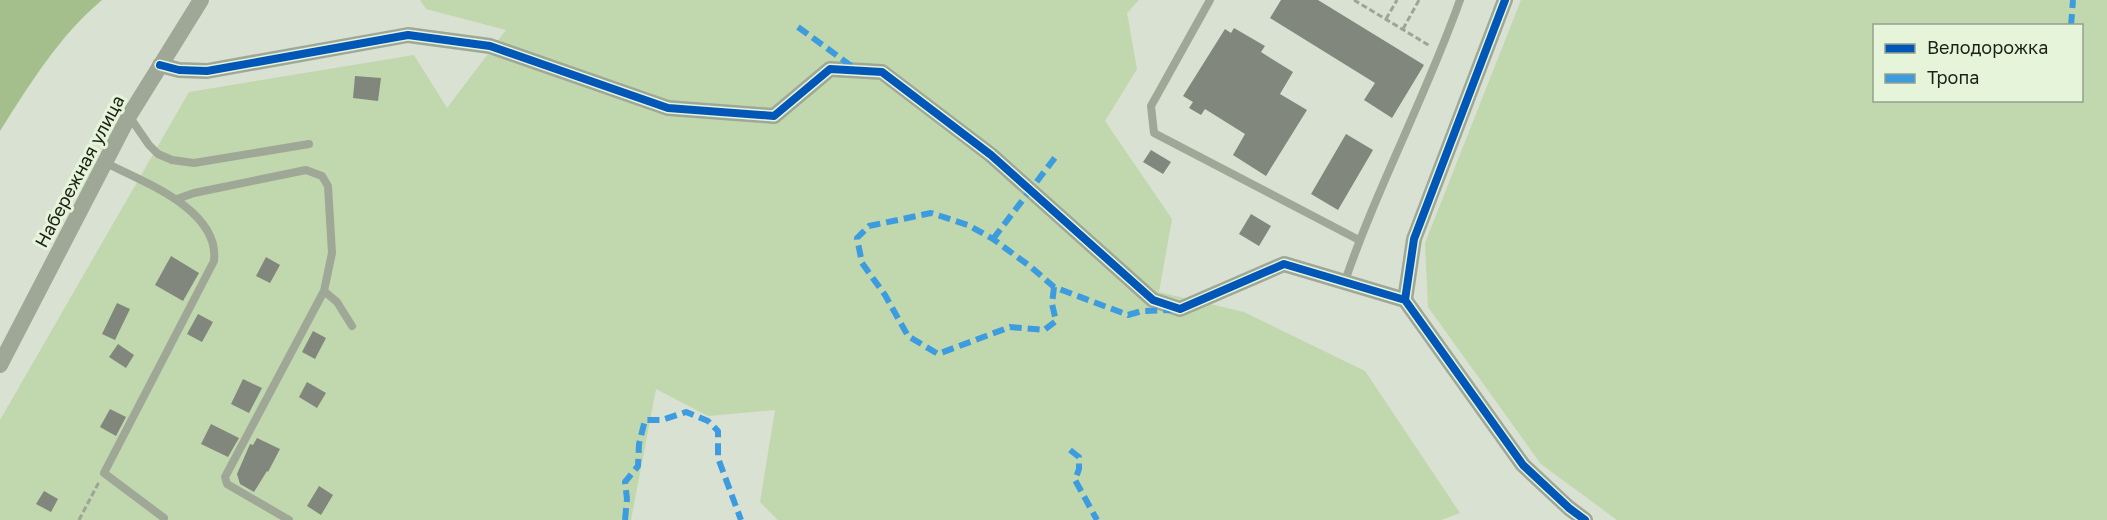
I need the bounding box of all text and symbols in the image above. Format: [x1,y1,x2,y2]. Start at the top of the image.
legend [1873,24,2083,102]
text: Велодорожка [1927,36,2048,58]
text: Тропа [1927,66,1979,88]
street label: Набережная улица [30,91,128,251]

